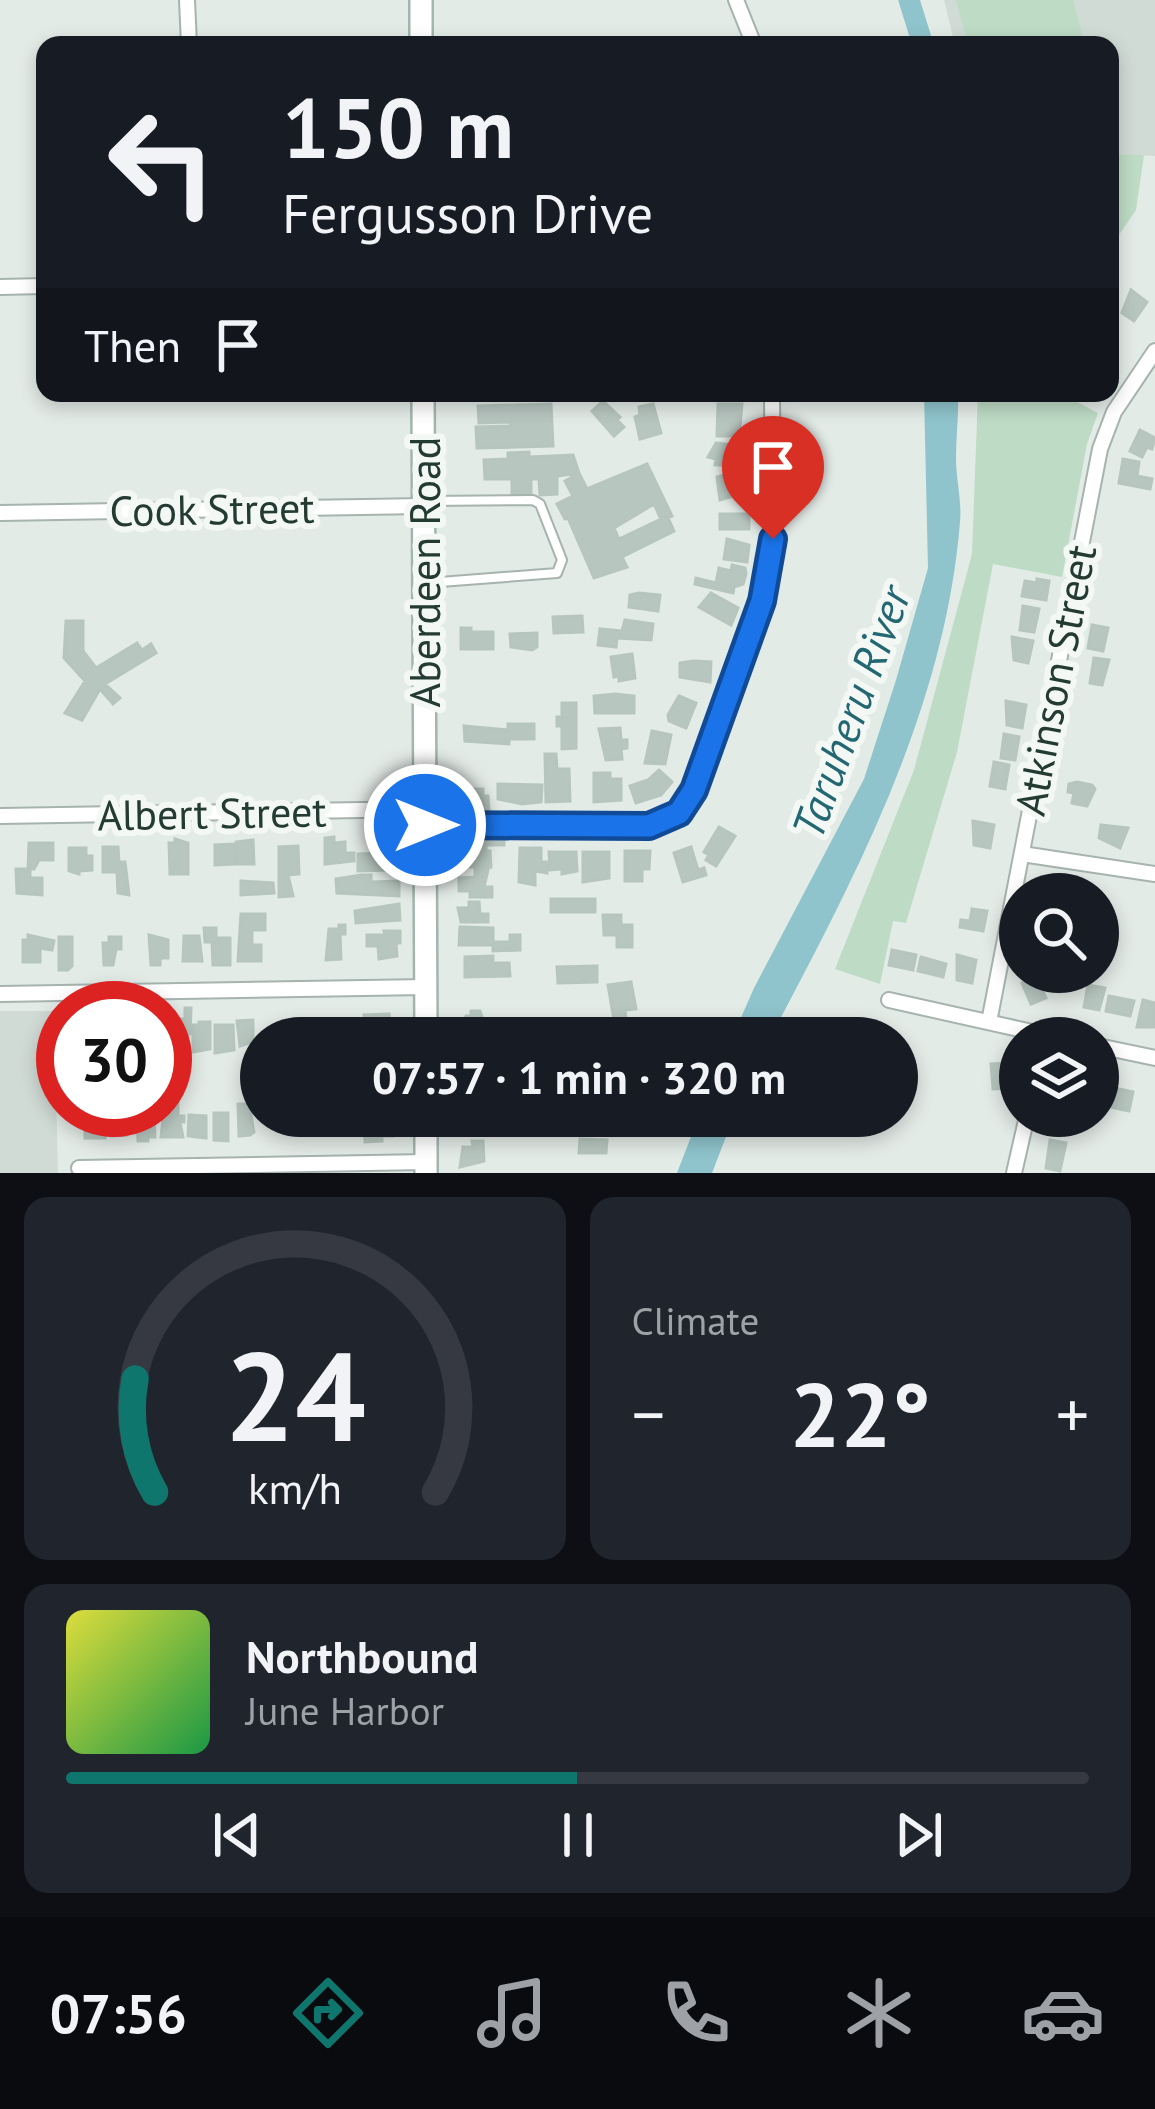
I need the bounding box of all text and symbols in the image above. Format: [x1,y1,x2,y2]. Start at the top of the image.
text: 150 m [282,72,514,181]
icon: left [84,84,240,240]
text: Fergusson Drive [282,178,653,248]
icon: arrive [205,312,271,378]
text: Then [84,316,181,374]
pin [722,416,824,539]
icon: arrive [740,434,806,500]
street label: Aberdeen Road [397,437,452,707]
street label: Cook Street [109,480,315,538]
street label: Atkinson Street [1002,540,1108,820]
water label: Taruheru River [778,575,924,846]
position arrow [362,762,488,888]
street label: Albert Street [97,784,327,842]
map controls [999,873,1119,1137]
button: search [999,873,1119,993]
speed limit sign: 30 [36,981,192,1137]
button: layers [999,1017,1119,1137]
text: 07:57 · 1 min · 320 m [372,1048,786,1106]
text: Climate [632,1295,759,1346]
text: 24 [224,1314,366,1475]
text: 22° [790,1355,931,1472]
text: − [632,1371,665,1456]
text: + [1056,1371,1089,1456]
text: km/h [248,1459,342,1515]
text: Northbound [246,1627,478,1685]
text: June Harbor [246,1685,444,1736]
icon: previous [204,1802,270,1868]
icon: pause [545,1802,611,1868]
icon: next [886,1802,952,1868]
icon: directions [286,1971,370,2055]
icon: music [470,1971,554,2055]
icon: phone [654,1971,738,2055]
icon: climate [837,1971,921,2055]
icon: car [1021,1971,1105,2055]
text: 07:56 [50,1978,187,2048]

